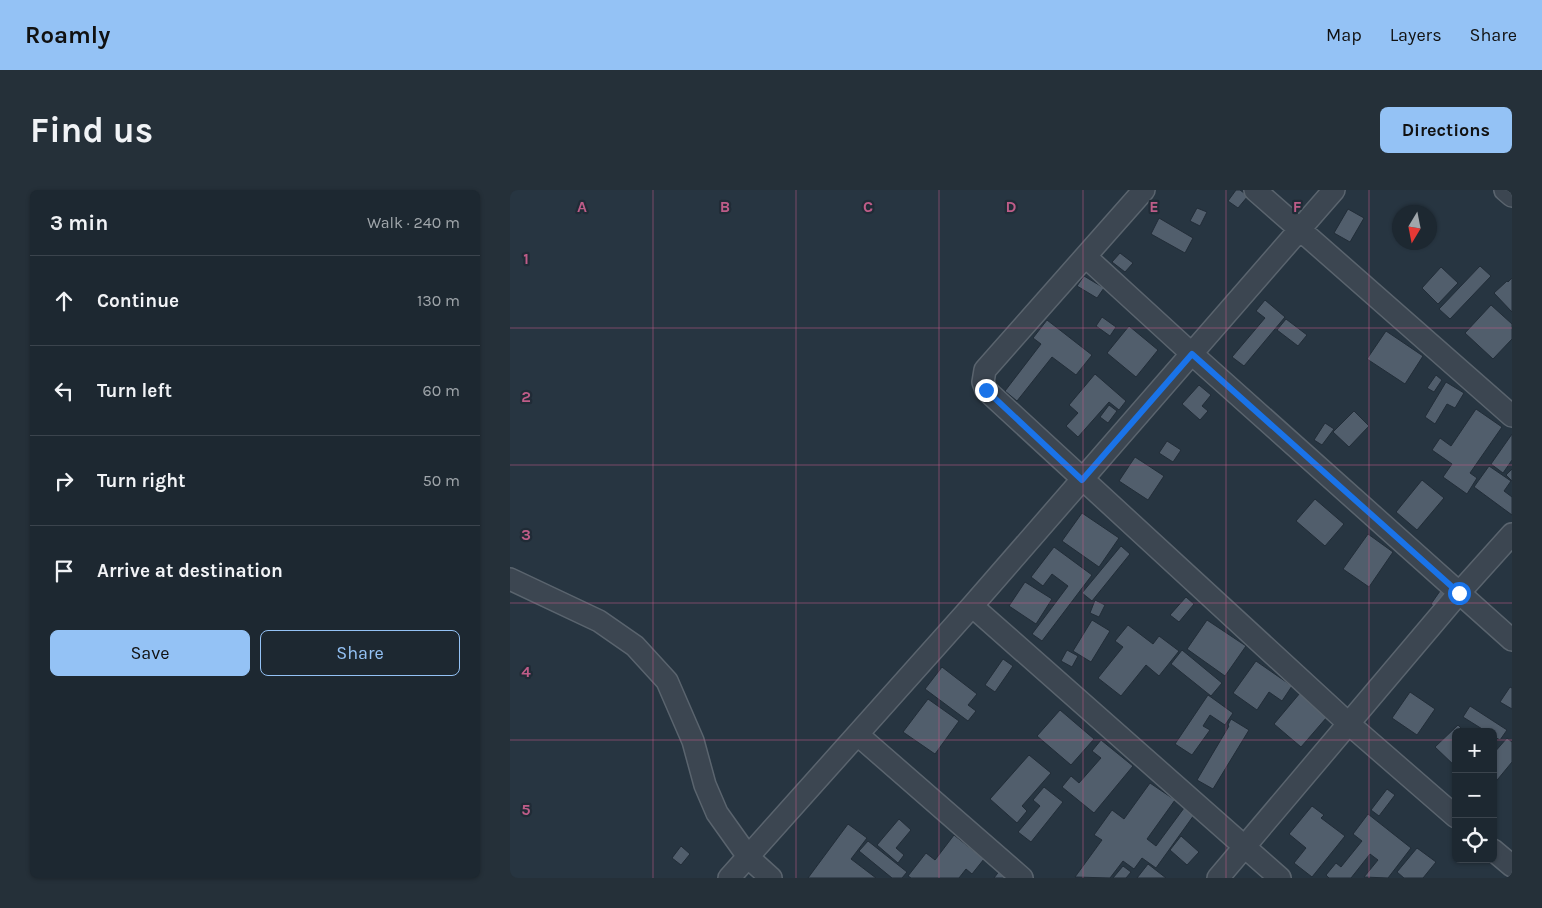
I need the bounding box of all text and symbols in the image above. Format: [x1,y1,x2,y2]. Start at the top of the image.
text: Roamly [25,21,110,49]
text: Map [1326,24,1362,46]
text: Layers [1390,24,1442,46]
text: Share [1470,24,1517,46]
button: Directions [1380,107,1512,153]
text: Find us [30,110,153,151]
text: A [577,197,587,216]
text: B [720,197,730,216]
text: C [863,197,873,216]
text: D [1006,197,1017,216]
text: E [1149,197,1159,216]
text: F [1293,197,1302,216]
north arrow [1392,205,1437,250]
text: 3 min [50,211,108,235]
text: Walk · 240 m [367,213,460,232]
text: 1 [523,249,529,268]
icon: ahead [50,287,78,315]
text: Continue [97,290,179,312]
text: 130 m [417,291,460,310]
icon: left [50,377,78,405]
route end [975,379,998,402]
text: Turn left [97,380,172,402]
text: 60 m [423,381,460,400]
text: 2 [521,387,531,406]
icon: right [50,467,78,495]
text: Turn right [97,470,186,492]
text: 50 m [423,471,460,490]
text: 3 [521,525,531,544]
icon: arrive [50,557,78,585]
text: Arrive at destination [97,560,283,582]
route start [1448,582,1471,605]
button: Save [50,630,250,676]
button: Share [260,630,460,676]
text: 4 [521,662,531,681]
map controls [1452,728,1497,863]
button: + [1452,728,1497,773]
button: − [1452,773,1497,818]
text: 5 [521,800,531,819]
button: locate [1452,818,1497,863]

